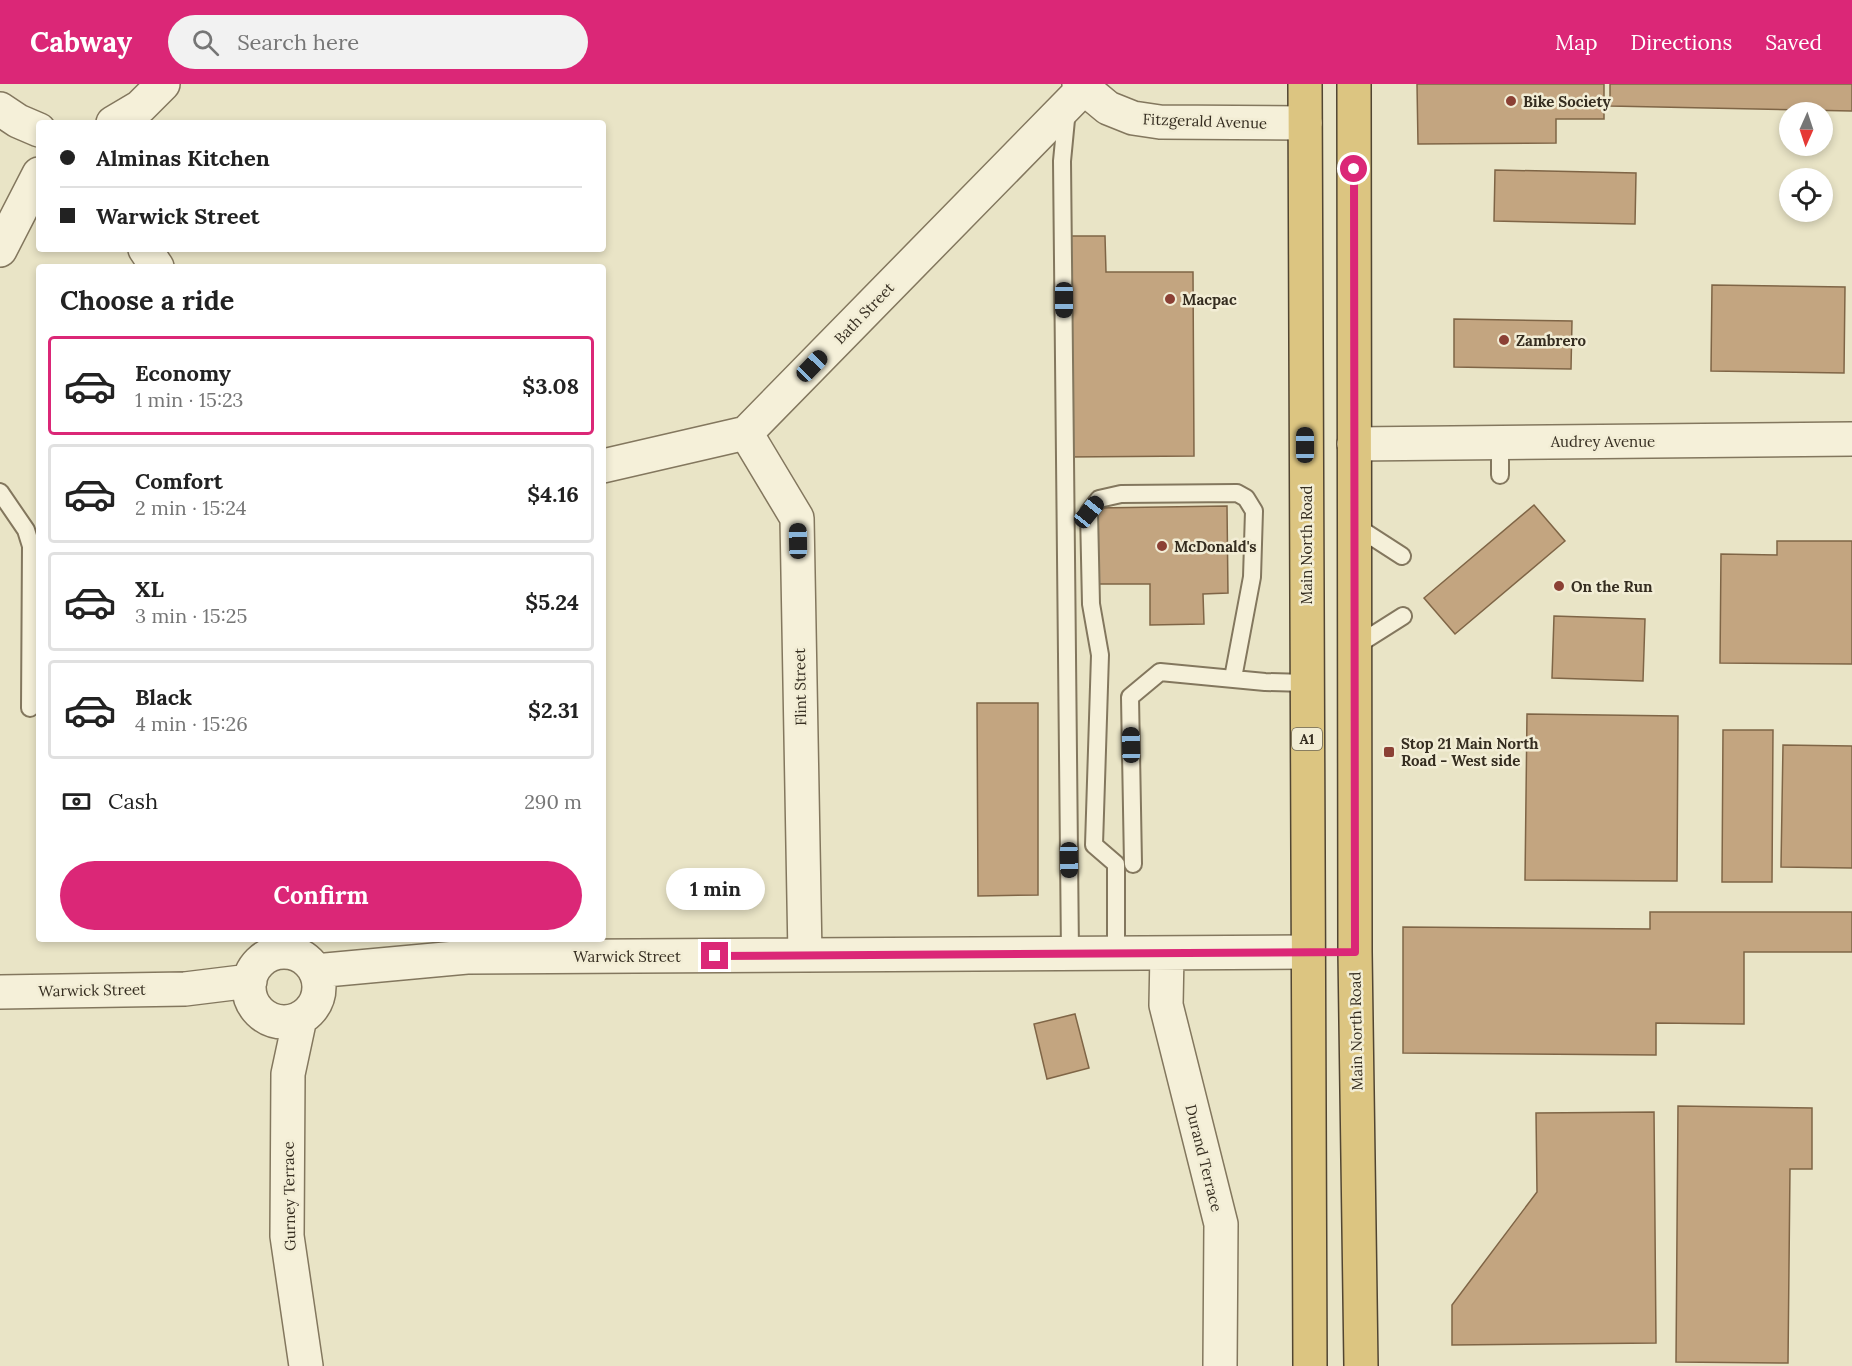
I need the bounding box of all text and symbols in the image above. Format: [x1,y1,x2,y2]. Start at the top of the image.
search box [168,15,588,69]
text: Cabway [30,24,132,60]
icon: search [189,26,222,59]
text: Search here [237,28,359,56]
text: Map [1555,29,1598,56]
text: Directions [1631,29,1732,56]
text: Saved [1765,29,1822,56]
place label: Bike Society [1523,92,1612,111]
marker: Bike Society [1504,94,1518,108]
north arrow [1779,102,1833,156]
map controls [1779,102,1833,222]
street label: Fitzgerald Avenue [1142,109,1268,133]
text: Alminas Kitchen [96,144,270,172]
route start [1340,155,1367,182]
button: locate [1779,168,1833,222]
text: Warwick Street [96,202,260,230]
street label: Bath Street [830,278,898,348]
car [1055,282,1073,318]
text: Choose a ride [60,283,234,317]
place label: Macpac [1182,290,1237,309]
marker: Macpac [1163,292,1177,306]
place label: Zambrero [1516,331,1587,350]
marker: Zambrero [1497,333,1511,347]
car [793,347,831,385]
icon: car [63,359,117,413]
text: Economy [135,359,231,387]
text: $3.08 [522,372,579,400]
text: 1 min · 15:23 [135,387,243,412]
car [1296,427,1314,463]
street label: Audrey Avenue [1550,432,1655,451]
icon: car [63,467,117,521]
text: Comfort [135,467,223,495]
text: $4.16 [527,480,579,508]
street label: Main North Road [1297,485,1316,604]
car [1071,492,1107,532]
text: 2 min · 15:24 [135,495,246,520]
car [789,523,807,559]
place label: McDonald's [1174,537,1257,556]
marker: McDonald's [1155,539,1169,553]
icon: car [63,575,117,629]
text: XL [135,575,164,603]
place label: On the Run [1571,577,1653,596]
marker: On the Run [1552,579,1566,593]
text: $5.24 [525,588,579,616]
text: 3 min · 15:25 [135,603,247,628]
street label: Flint Street [790,648,810,726]
icon: car [63,683,117,737]
text: Black [135,683,192,711]
text: $2.31 [528,696,579,724]
text: 4 min · 15:26 [135,711,248,736]
car [1122,727,1140,763]
road number: A1 [1292,728,1322,750]
place label: Stop 21 Main North Road - West side [1401,734,1539,770]
marker: Stop 21 Main North Road - West side [1382,745,1396,759]
icon: cash [60,785,93,818]
text: Cash [108,787,158,815]
text: 290 m [524,789,582,814]
car [1060,842,1078,878]
button: Confirm [60,861,582,930]
callout: 1 min [666,869,764,911]
text: 1 min [690,876,741,901]
route end [701,942,728,969]
street label: Warwick Street [573,947,681,966]
street label: Main North Road [1345,971,1367,1091]
street label: Warwick Street [38,980,146,1000]
street label: Durand Terrace [1181,1102,1227,1214]
street label: Gurney Terrace [279,1141,299,1251]

